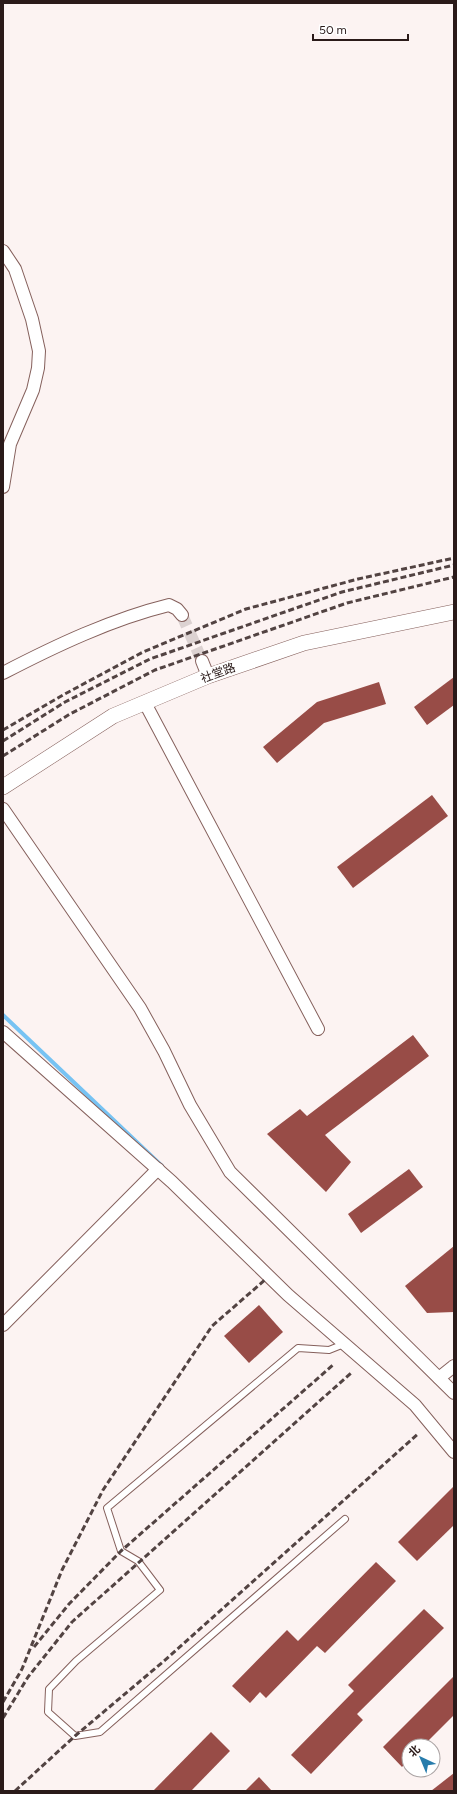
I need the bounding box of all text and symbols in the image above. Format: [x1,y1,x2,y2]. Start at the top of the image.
scale bar [313,16,408,42]
text: 50 m [319,23,347,37]
street label: 社堂路 [199,660,237,686]
north arrow [401,1738,441,1778]
text: 北 [406,1743,423,1760]

